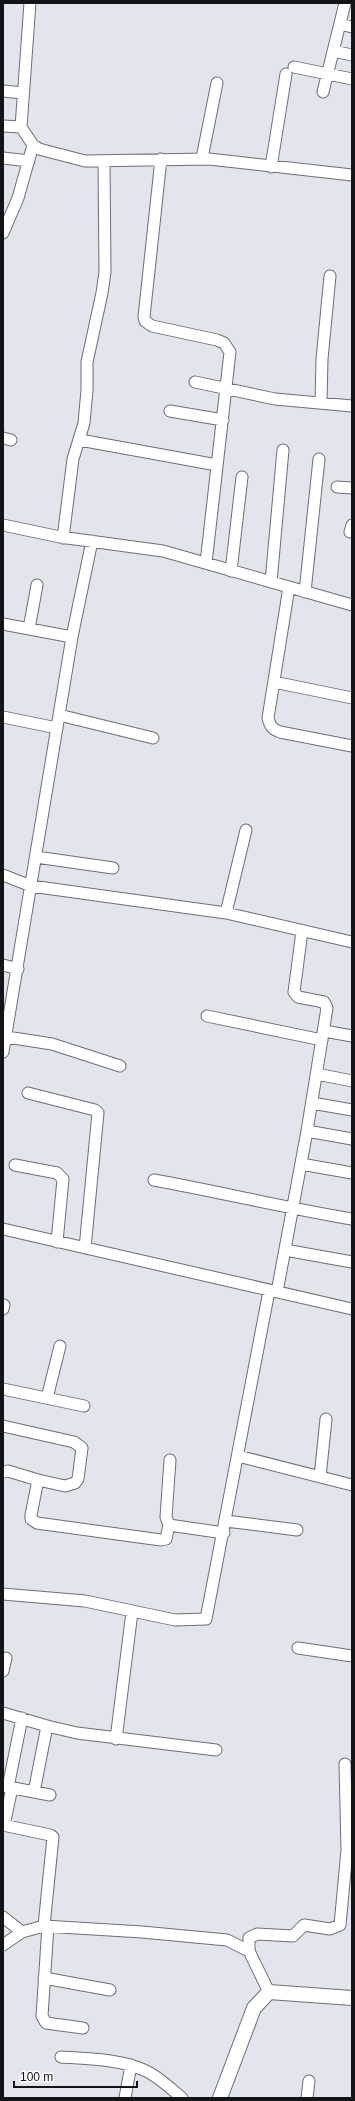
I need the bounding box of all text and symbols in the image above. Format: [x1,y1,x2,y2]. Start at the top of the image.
scale bar [14,2063,137,2089]
text: 100 m [20,2070,53,2084]

